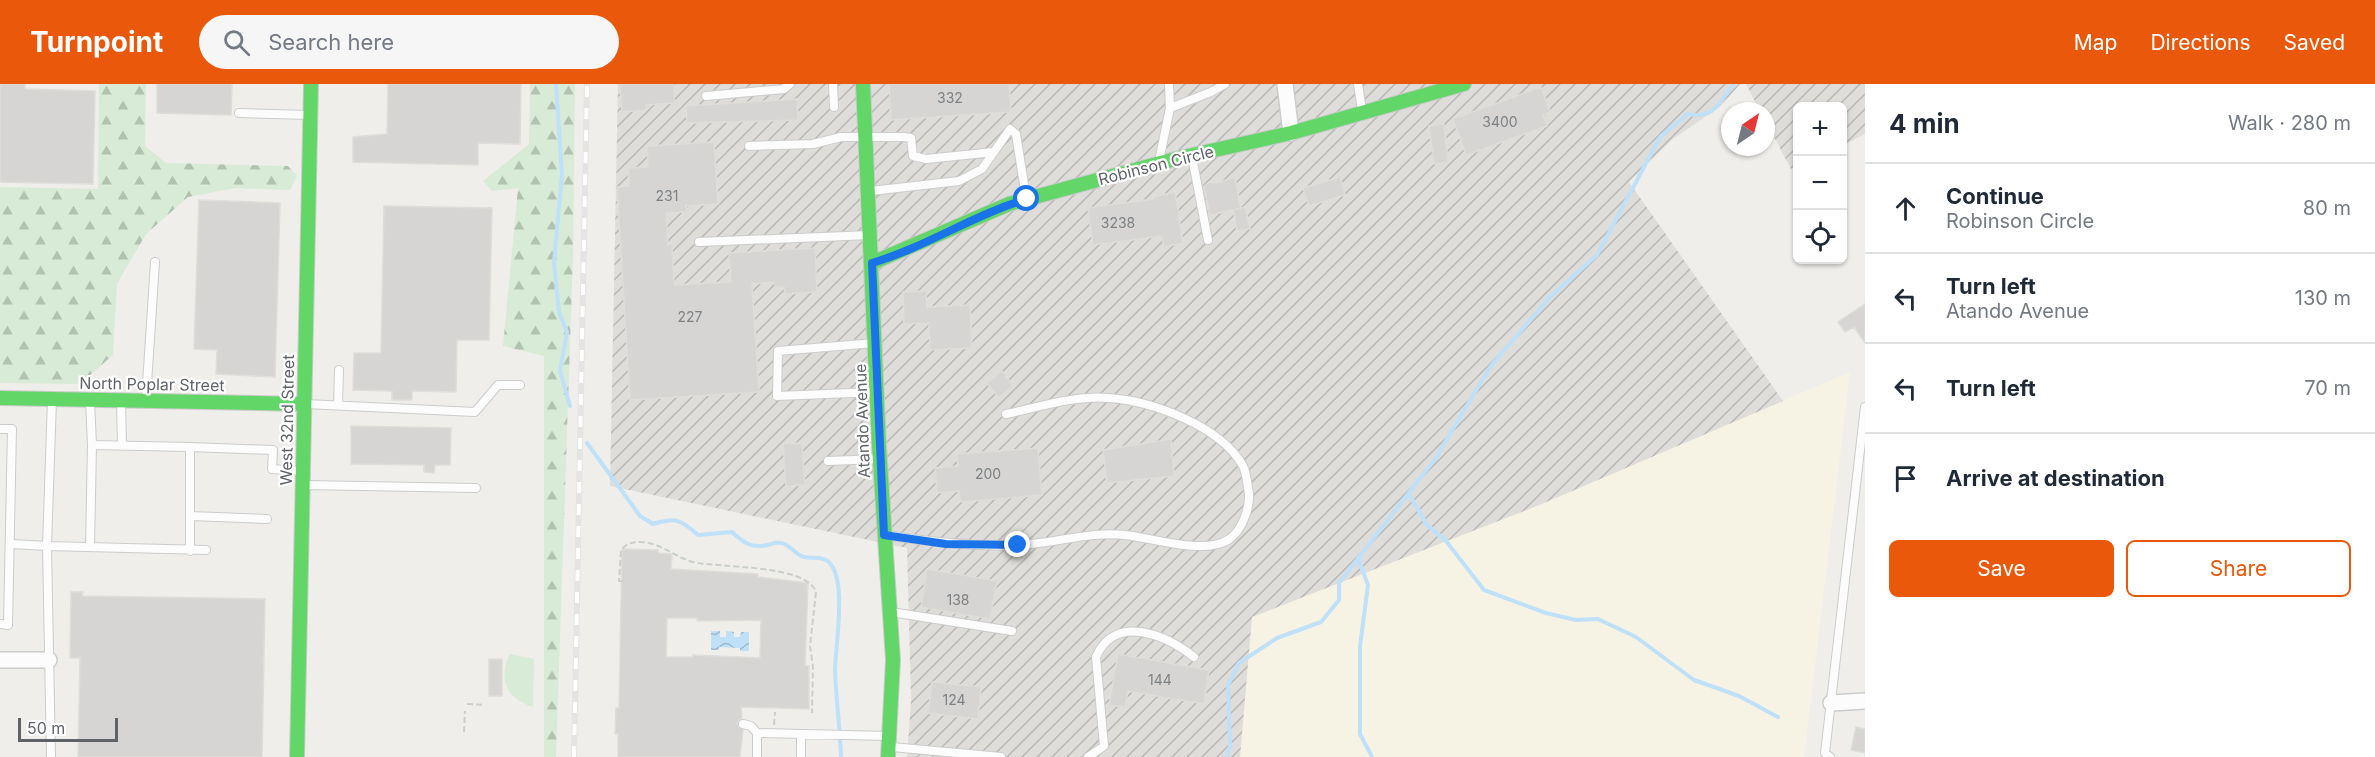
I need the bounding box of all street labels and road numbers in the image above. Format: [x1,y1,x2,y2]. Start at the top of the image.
street label: Robinson Circle [1096,141,1216,189]
street label: West 32nd Street [276,354,298,486]
street label: Atando Avenue [850,363,874,479]
street label: North Poplar Street [79,373,225,395]

